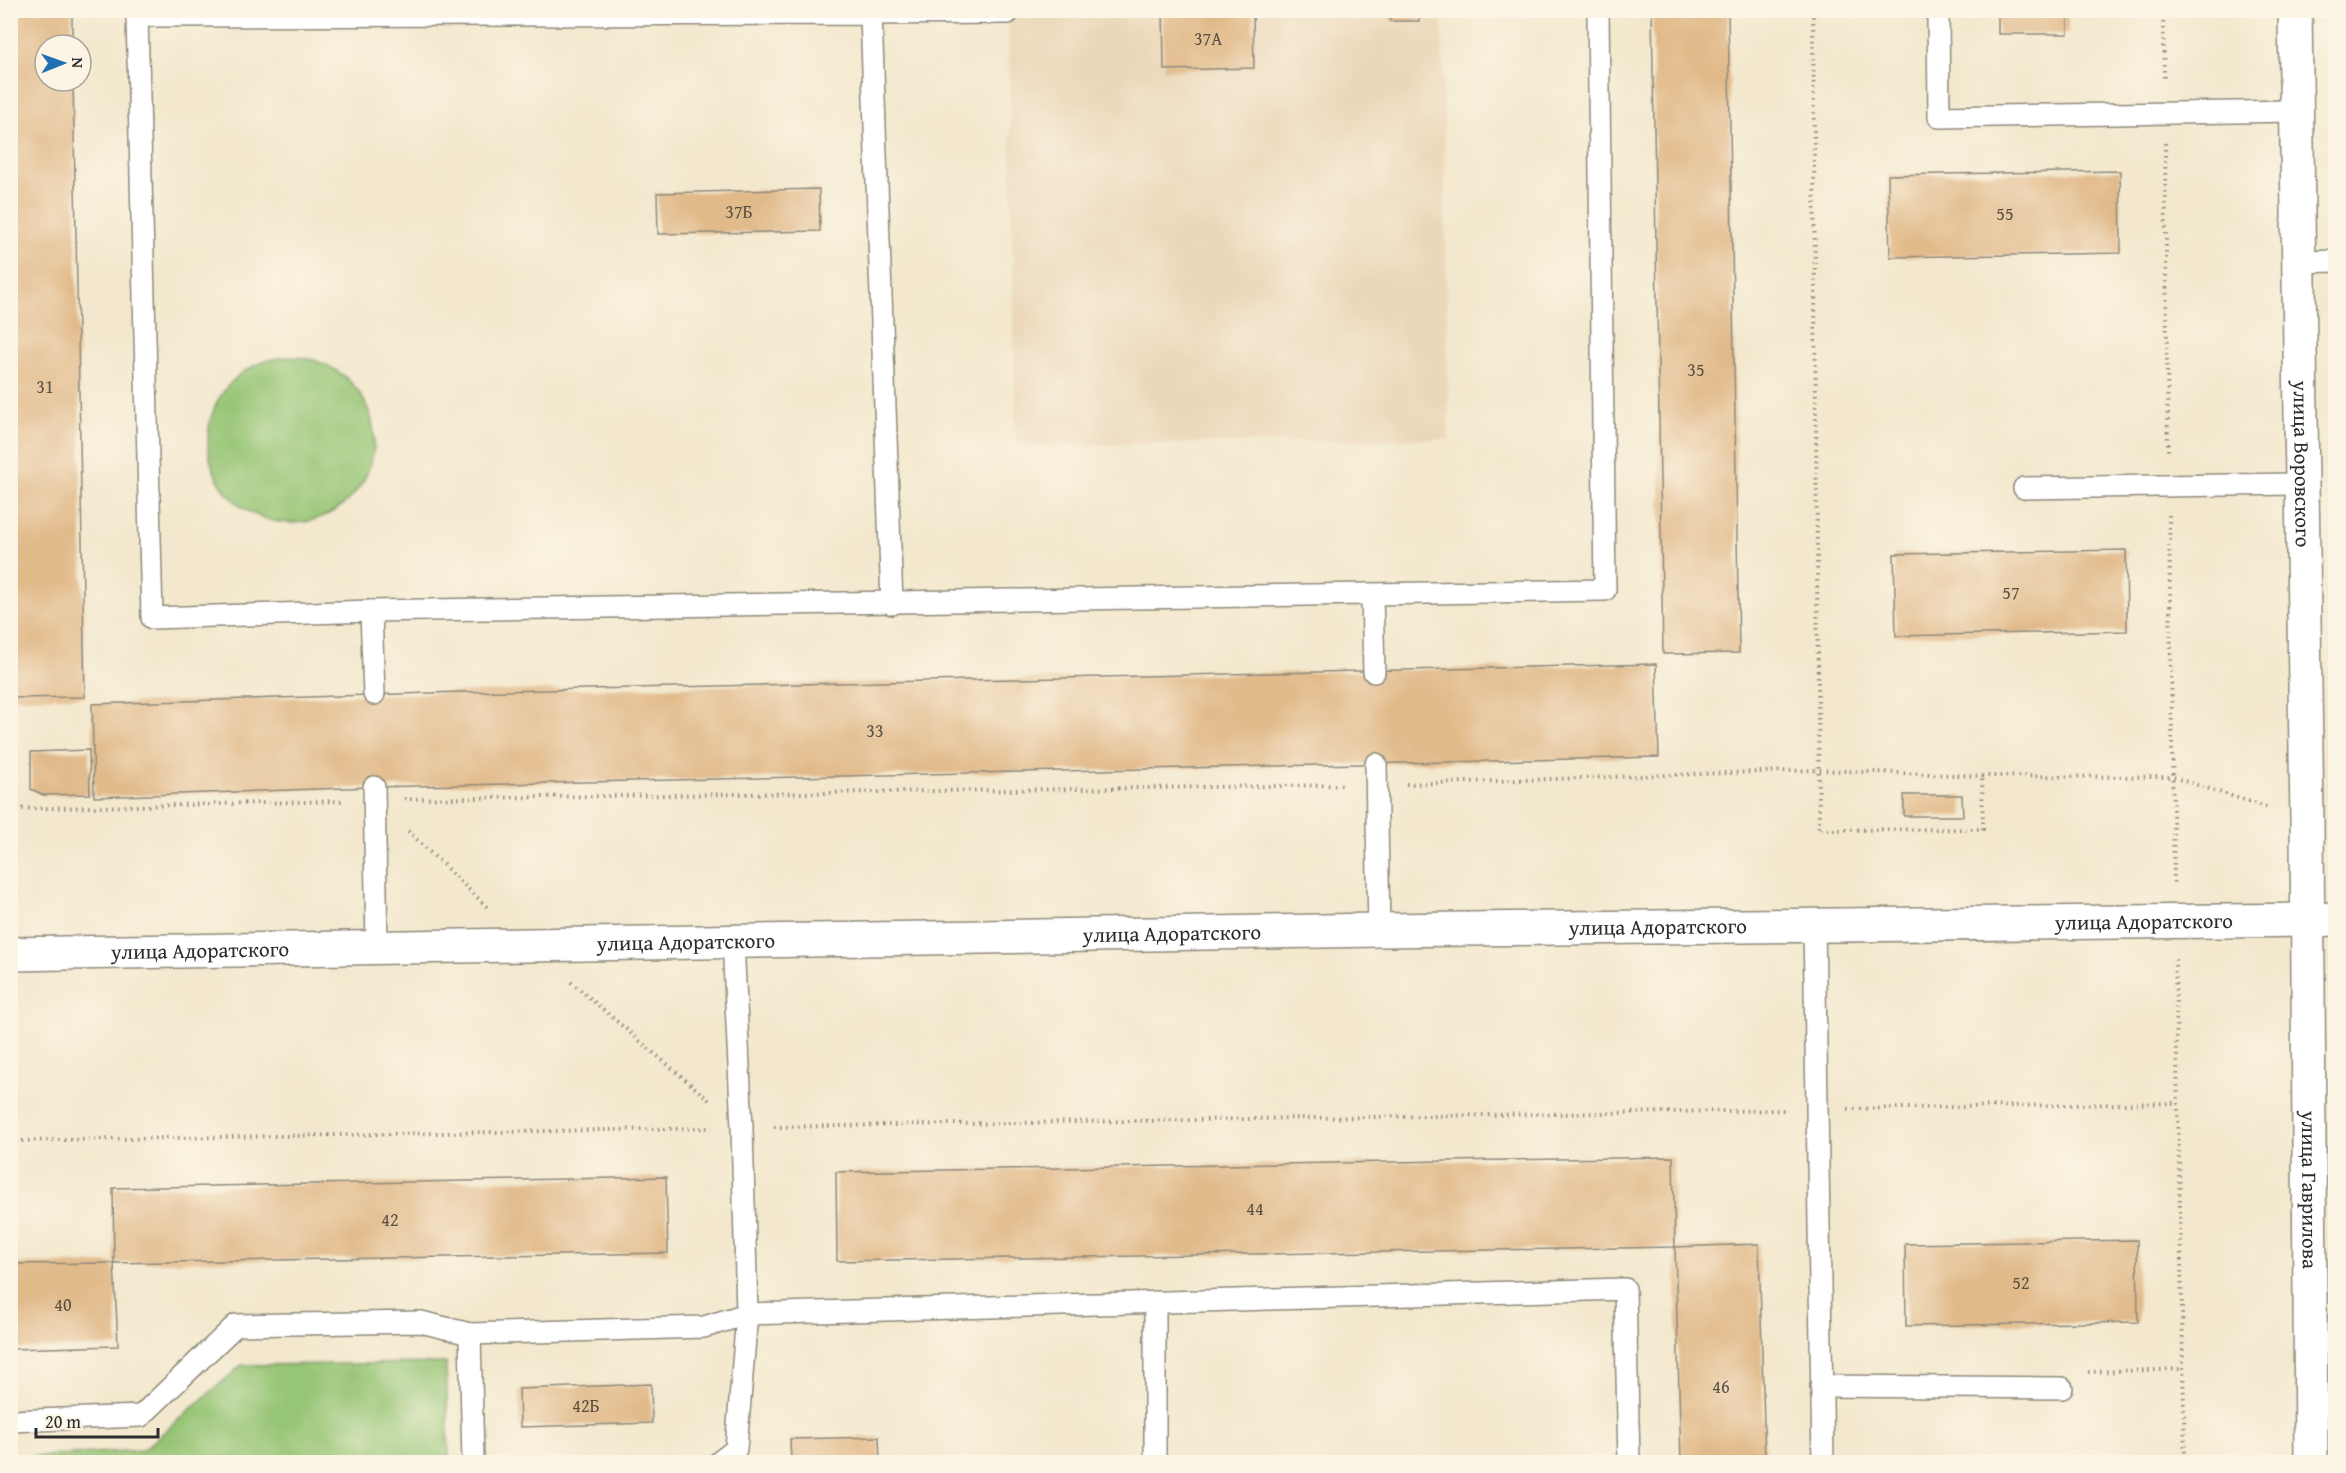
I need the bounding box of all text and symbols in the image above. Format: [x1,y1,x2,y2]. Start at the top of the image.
house number: 37А [1194,25,1222,52]
north arrow [33,33,93,93]
text: N [66,57,90,69]
house number: 37Б [725,198,753,225]
house number: 55 [1996,200,2014,227]
house number: 35 [1687,356,1705,383]
house number: 31 [36,373,54,400]
street label: улица Воровского [2285,379,2319,548]
house number: 57 [2002,579,2020,606]
house number: 33 [866,717,884,744]
street label: улица Адоратского [2053,905,2233,938]
street label: улица Адоратского [1567,910,1747,943]
street label: улица Адоратского [1081,916,1261,950]
street label: улица Адоратского [595,925,775,959]
street label: улица Адоратского [110,933,289,967]
street label: улица Гаврилова [2294,1110,2326,1269]
house number: 44 [1246,1195,1264,1222]
house number: 42 [381,1206,399,1233]
house number: 52 [2012,1269,2030,1296]
house number: 40 [54,1291,72,1318]
house number: 46 [1712,1373,1730,1400]
house number: 42Б [572,1392,600,1419]
scale bar [36,1401,158,1439]
text: 20 m [45,1408,81,1435]

